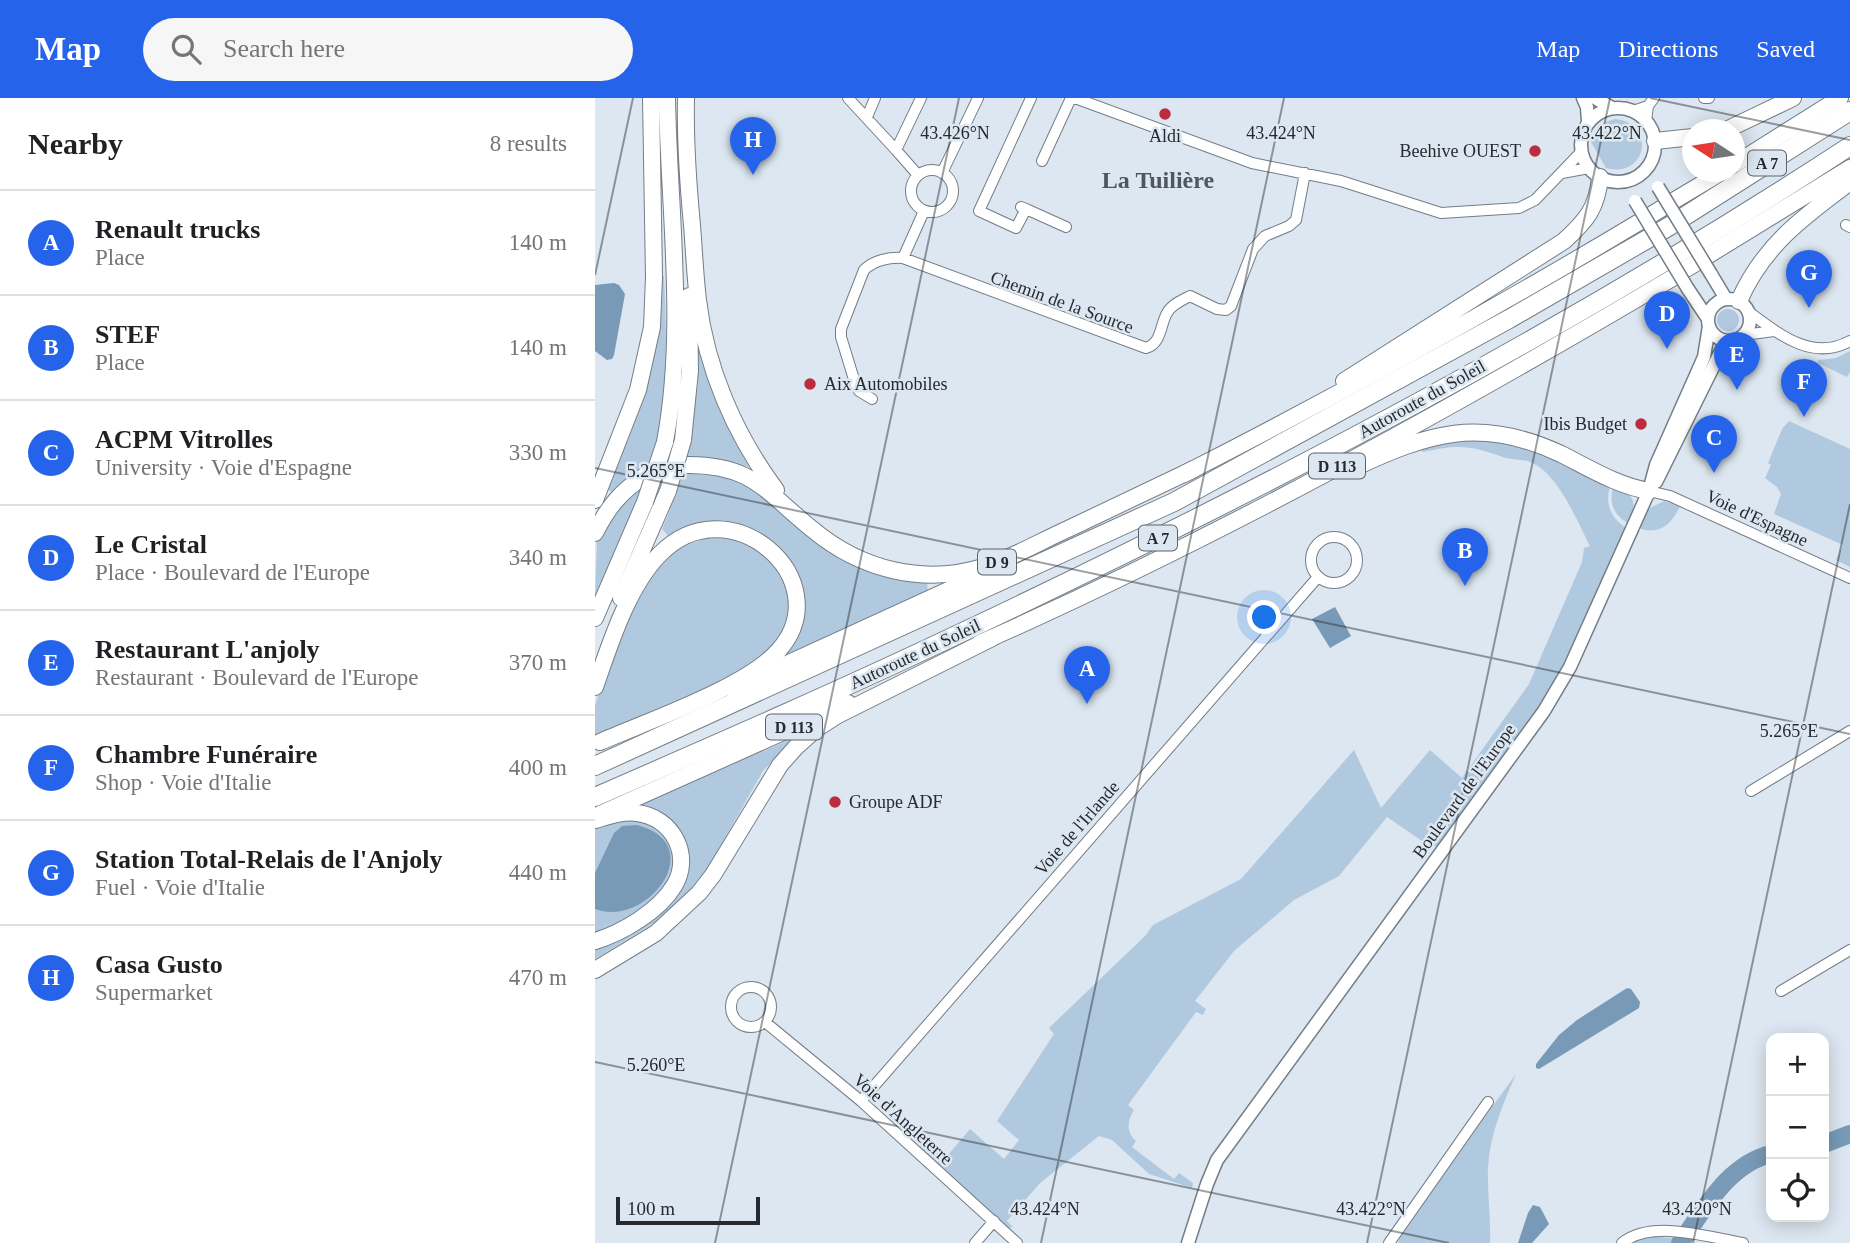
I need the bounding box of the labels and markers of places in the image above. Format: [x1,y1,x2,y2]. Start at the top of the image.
marker: Aldi [1157,106,1173,122]
pin: H [730,117,776,175]
place label: Aldi [1149,126,1181,146]
place label: Beehive OUEST [1400,141,1521,161]
marker: Beehive OUEST [1527,143,1543,159]
pin: G [1786,250,1832,308]
pin: D [1644,291,1690,349]
pin: E [1714,332,1760,390]
pin: F [1781,359,1827,417]
place label: Aix Automobiles [824,374,948,394]
marker: Aix Automobiles [802,376,818,392]
place label: Ibis Budget [1544,414,1627,434]
pin: C [1691,415,1737,473]
marker: Ibis Budget [1633,416,1649,432]
pin: B [1442,528,1488,586]
pin: A [1064,646,1110,704]
place label: Groupe ADF [849,792,943,812]
marker: Groupe ADF [827,794,843,810]

